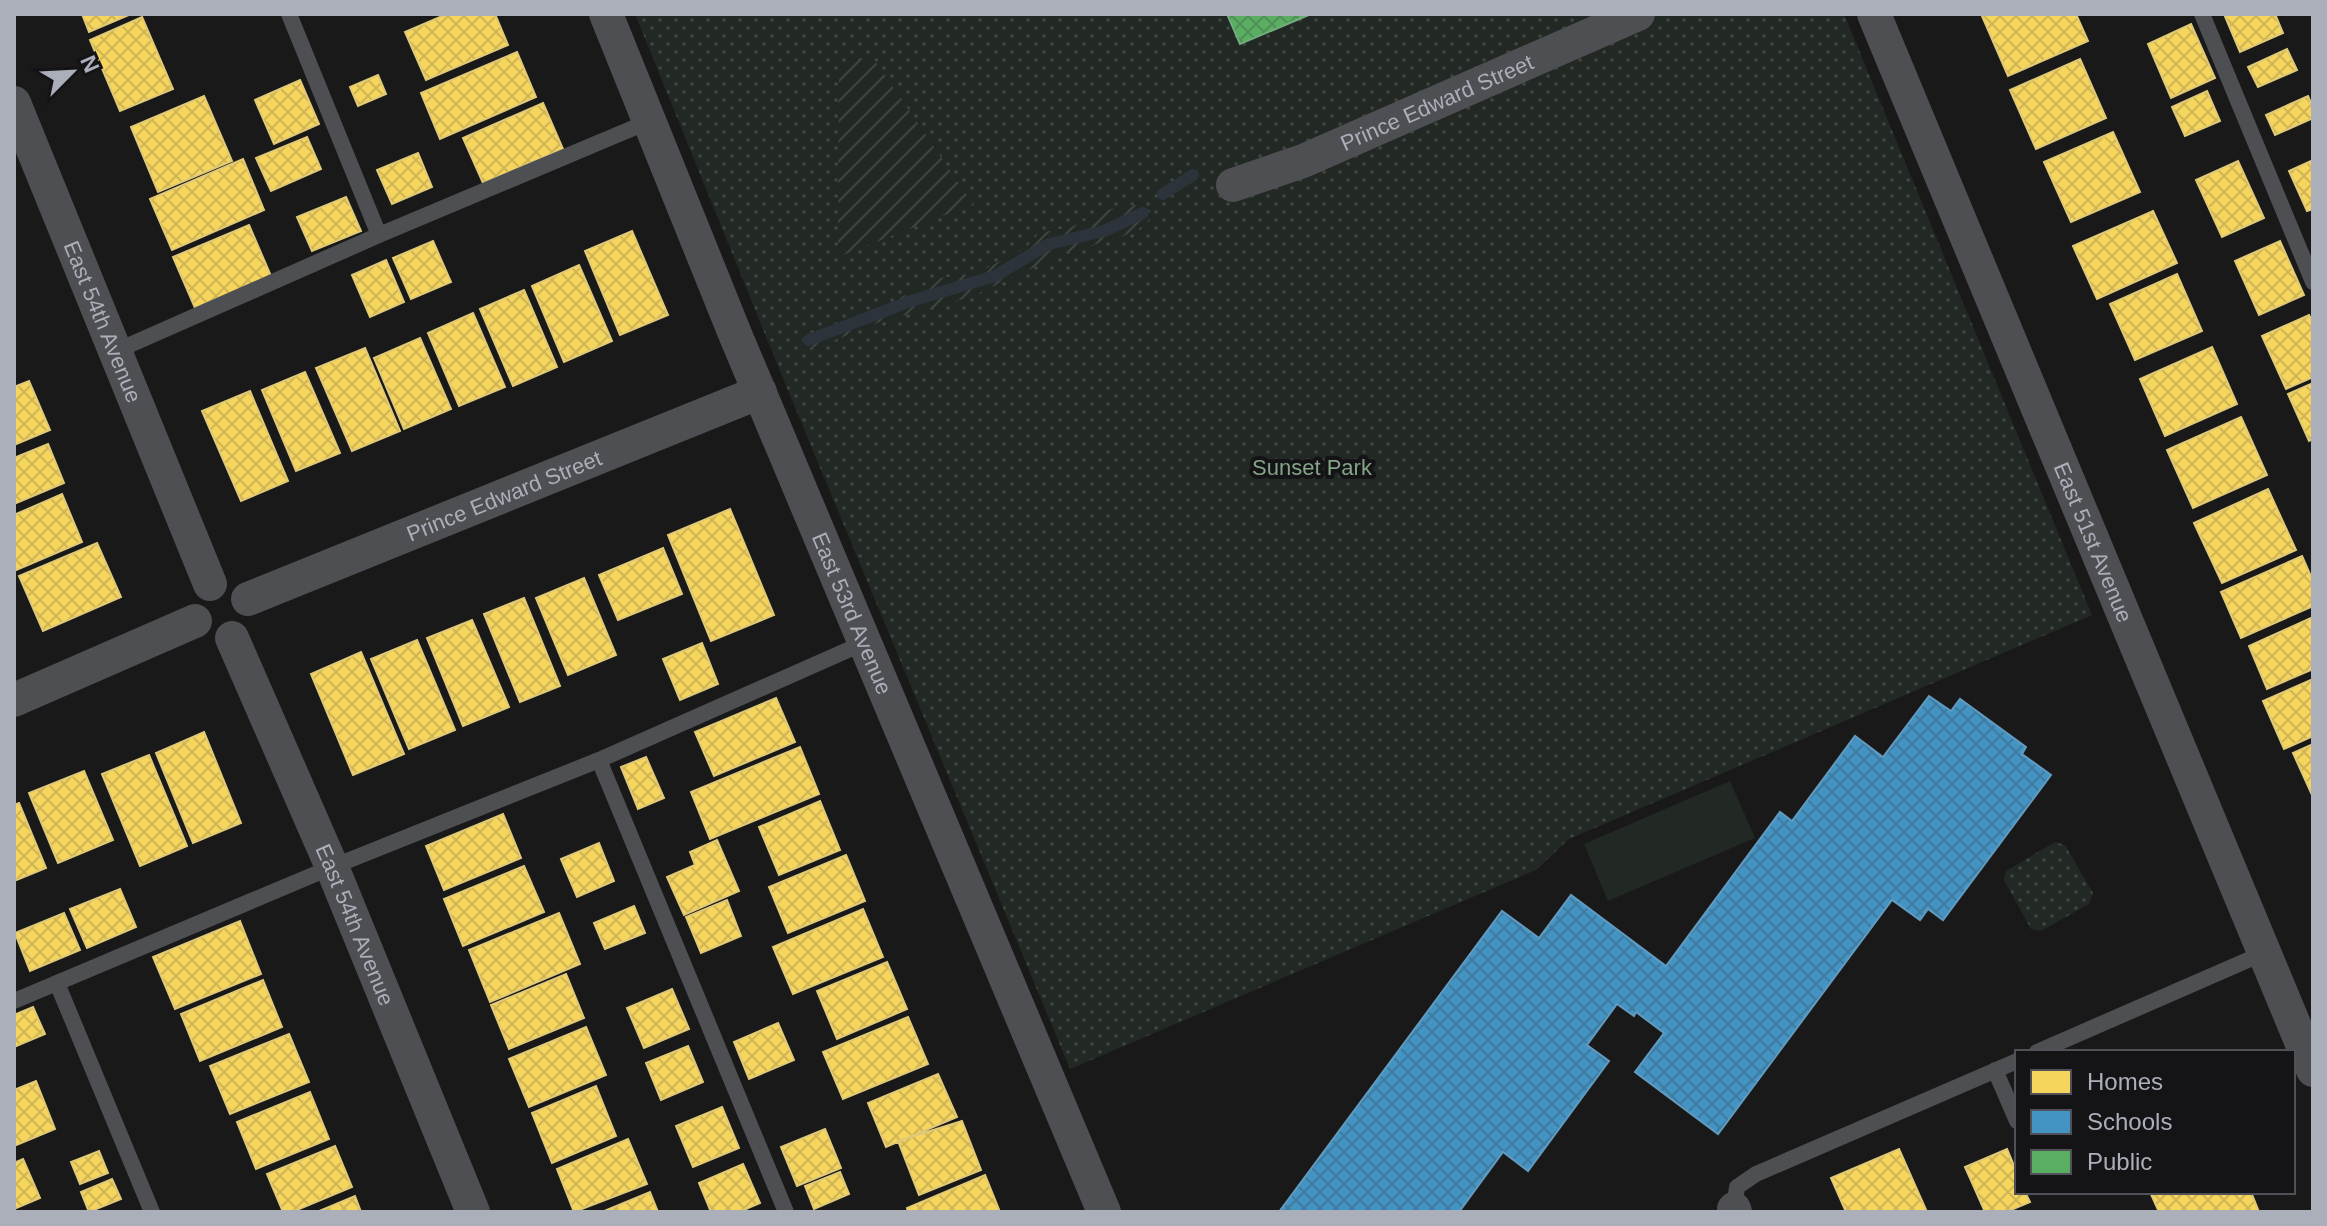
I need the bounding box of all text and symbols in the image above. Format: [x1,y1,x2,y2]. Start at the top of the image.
north arrow [32,32,112,112]
street label: Prince Edward Street [1337,50,1537,156]
text: N [75,52,104,76]
street label: East 54th Avenue [59,237,147,406]
street label: Prince Edward Street [403,445,605,547]
park label: Sunset Park [1252,455,1373,480]
street label: East 51st Avenue [2049,459,2137,626]
street label: East 53rd Avenue [807,529,897,698]
street label: East 54th Avenue [310,840,399,1009]
legend [2015,1050,2295,1194]
text: Homes [2087,1068,2163,1095]
text: Schools [2087,1108,2172,1135]
text: Public [2087,1148,2152,1175]

